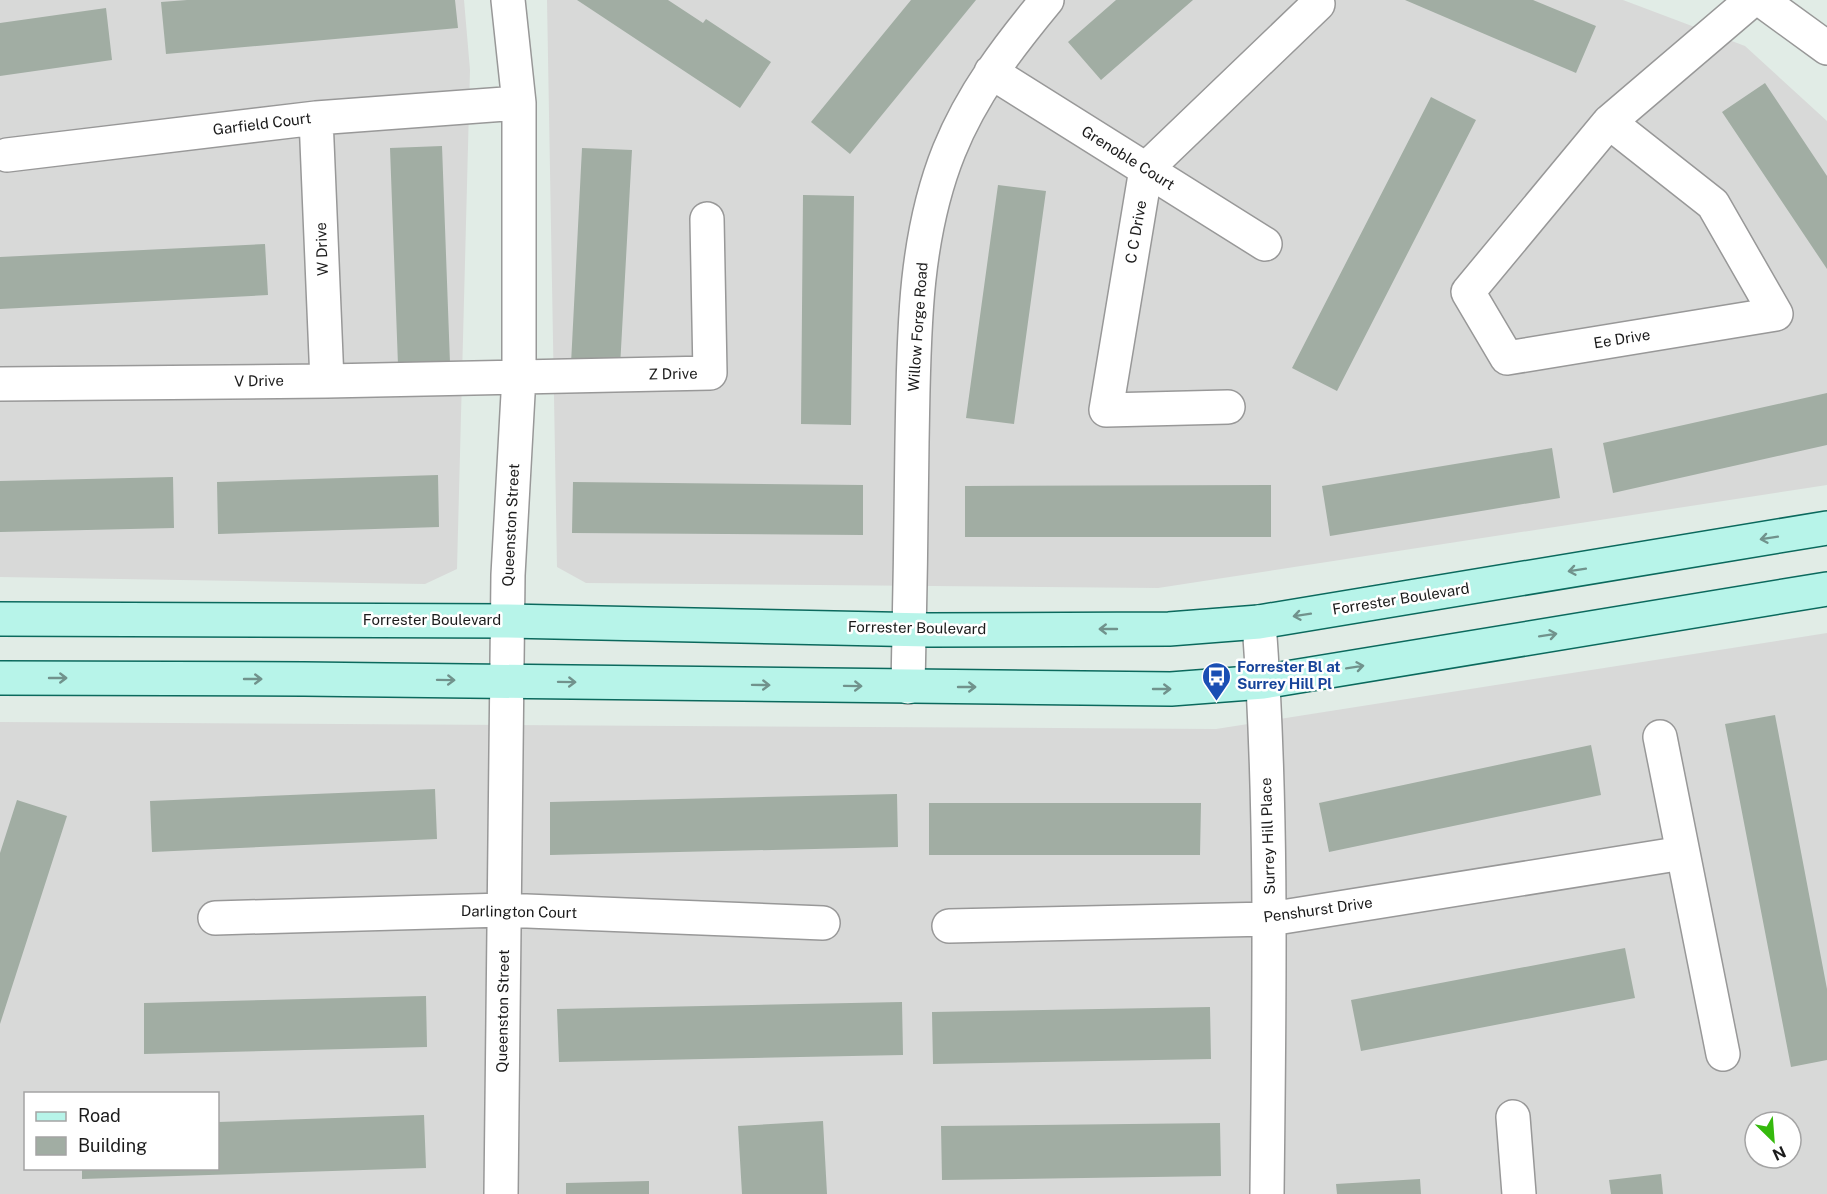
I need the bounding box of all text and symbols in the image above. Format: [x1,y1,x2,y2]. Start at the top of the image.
street label: Garfield Court [212,109,312,138]
street label: Grenoble Court [1079,122,1178,193]
street label: C C Drive [1122,199,1149,265]
street label: W Drive [312,222,331,276]
street label: Willow Forge Road [904,262,931,392]
street label: Ee Drive [1592,326,1651,351]
street label: Z Drive [648,365,698,382]
street label: V Drive [234,372,284,389]
street label: Queenston Street [499,463,522,587]
one-way arrow [1760,533,1780,544]
one-way arrow [1568,564,1587,575]
street label: Forrester Boulevard [1331,579,1471,618]
one-way arrow [1292,610,1312,621]
street label: Forrester Boulevard [363,611,501,628]
street label: Forrester Boulevard [848,618,986,637]
one-way arrow [1098,623,1118,635]
one-way arrow [1537,629,1557,640]
place label: Forrester Bl at Surrey Hill Pl [1237,658,1341,692]
bus stop icon: Forrester Bl at Surrey Hill Pl [1200,660,1232,702]
one-way arrow [1345,661,1365,672]
one-way arrow [48,672,68,684]
one-way arrow [243,673,263,685]
one-way arrow [436,674,456,686]
one-way arrow [556,676,576,688]
one-way arrow [751,679,771,691]
one-way arrow [842,680,862,692]
one-way arrow [956,681,976,693]
one-way arrow [1151,683,1171,695]
street label: Surrey Hill Place [1257,777,1278,895]
street label: Penshurst Drive [1262,893,1374,926]
street label: Darlington Court [461,902,577,921]
street label: Queenston Street [493,949,512,1073]
legend [24,1092,219,1170]
text: Road [78,1105,121,1126]
north arrow [1743,1110,1803,1170]
text: Building [78,1135,147,1156]
text: N [1769,1142,1789,1164]

